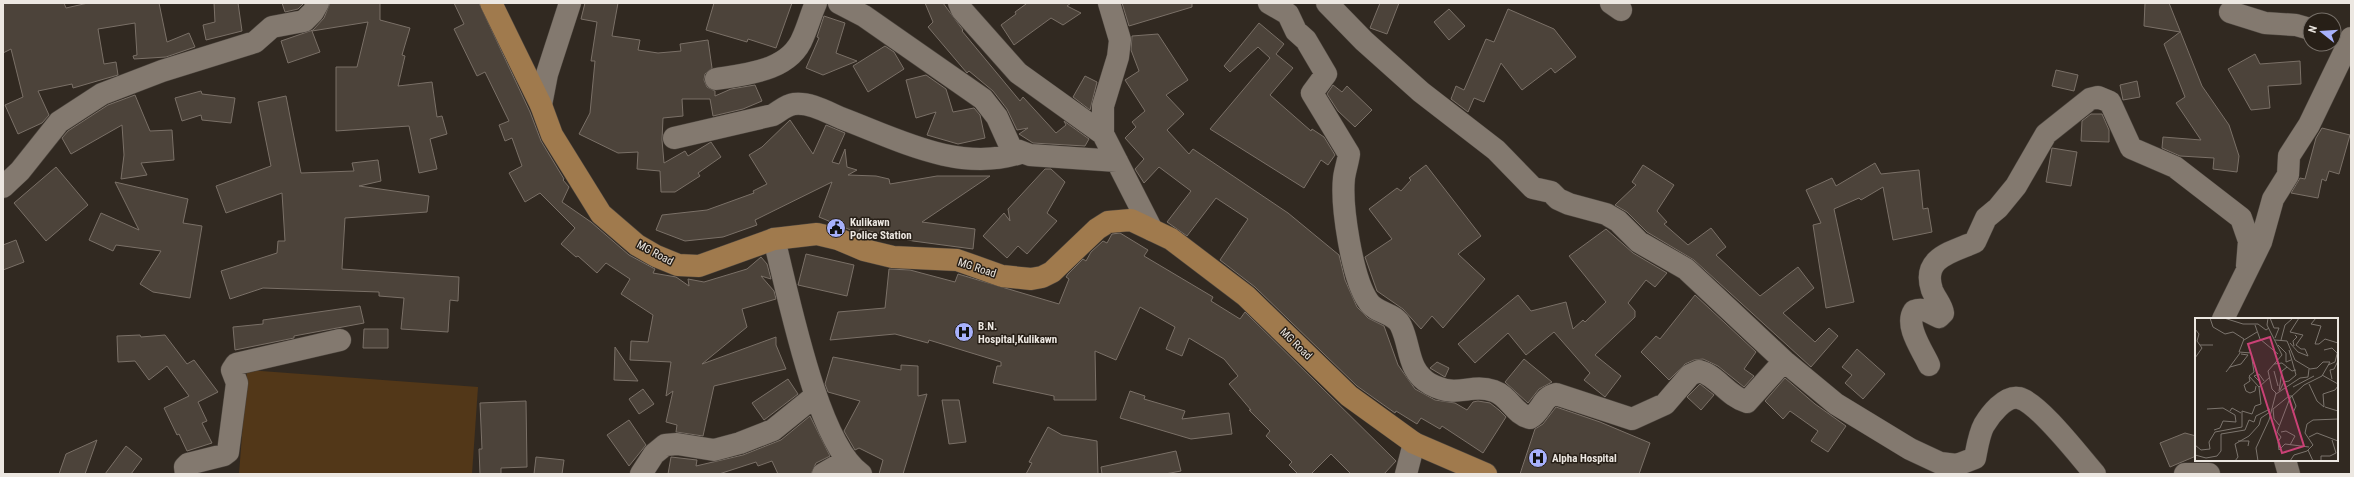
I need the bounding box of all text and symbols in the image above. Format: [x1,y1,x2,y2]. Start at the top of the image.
north arrow [2302,12,2342,52]
text: N [2306,24,2320,34]
place label: Kulikawn Police Station [850,216,912,242]
public building icon: Kulikawn Police Station [825,217,847,239]
street label: MG Road [635,238,675,268]
street label: MG Road [956,256,998,280]
inset map [2195,318,2338,461]
place label: B.N. Hospital,Kulikawn [978,320,1057,346]
hospital icon: B.N. Hospital,Kulikawn [953,321,975,343]
street label: MG Road [1277,326,1315,362]
hospital icon: Alpha Hospital [1527,447,1549,469]
place label: Alpha Hospital [1552,452,1617,465]

